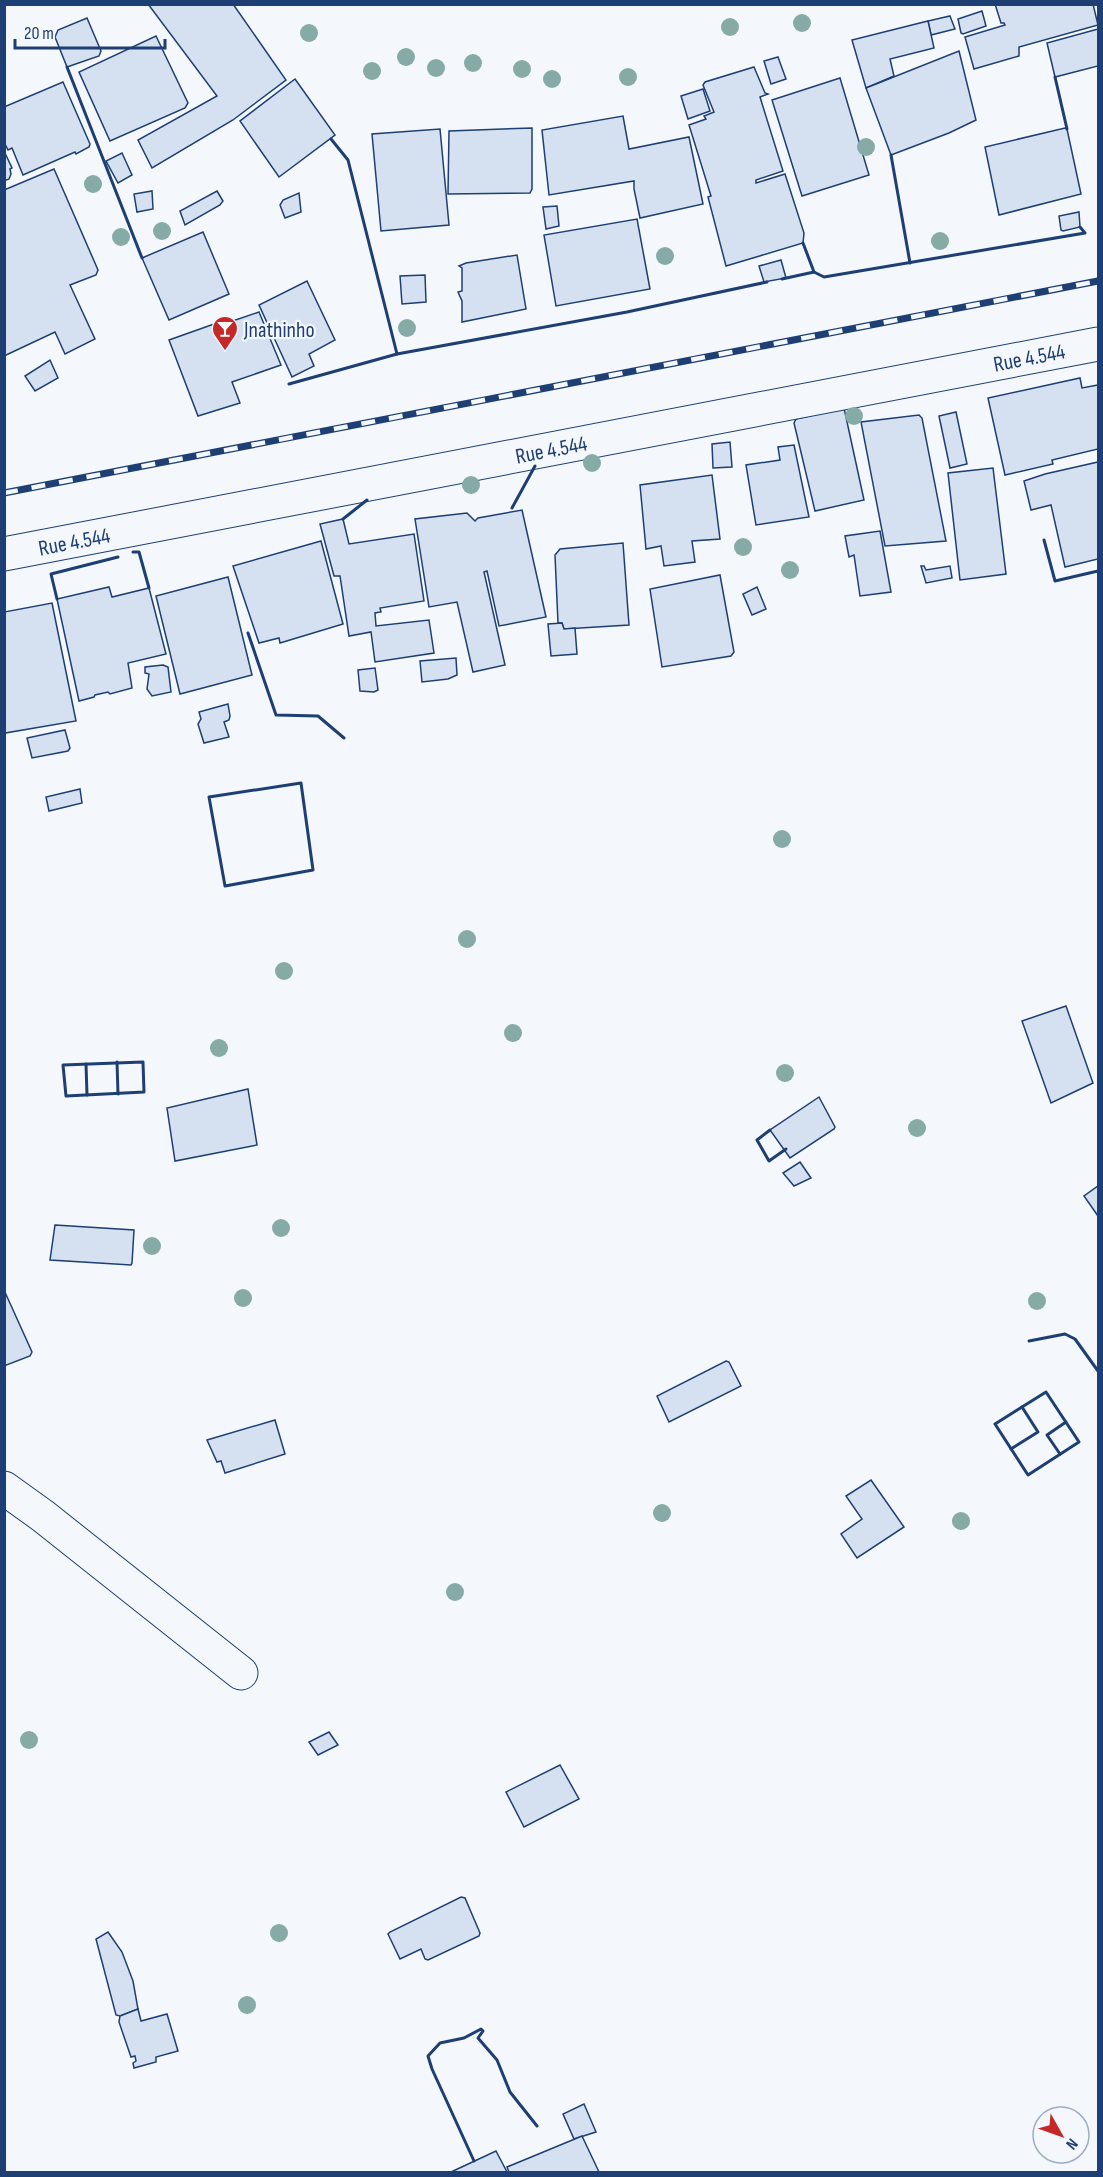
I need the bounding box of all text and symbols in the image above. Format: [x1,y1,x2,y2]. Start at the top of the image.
scale bar [15,12,165,50]
text: 20 m [24,23,54,44]
bar icon: Jnathinho [210,314,240,352]
place label: Jnathinho [243,317,315,344]
street label: Rue 4.544 [991,338,1067,379]
street label: Rue 4.544 [513,430,589,471]
street label: Rue 4.544 [36,522,112,563]
north arrow [1031,2105,1091,2165]
text: N [1061,2134,1081,2153]

